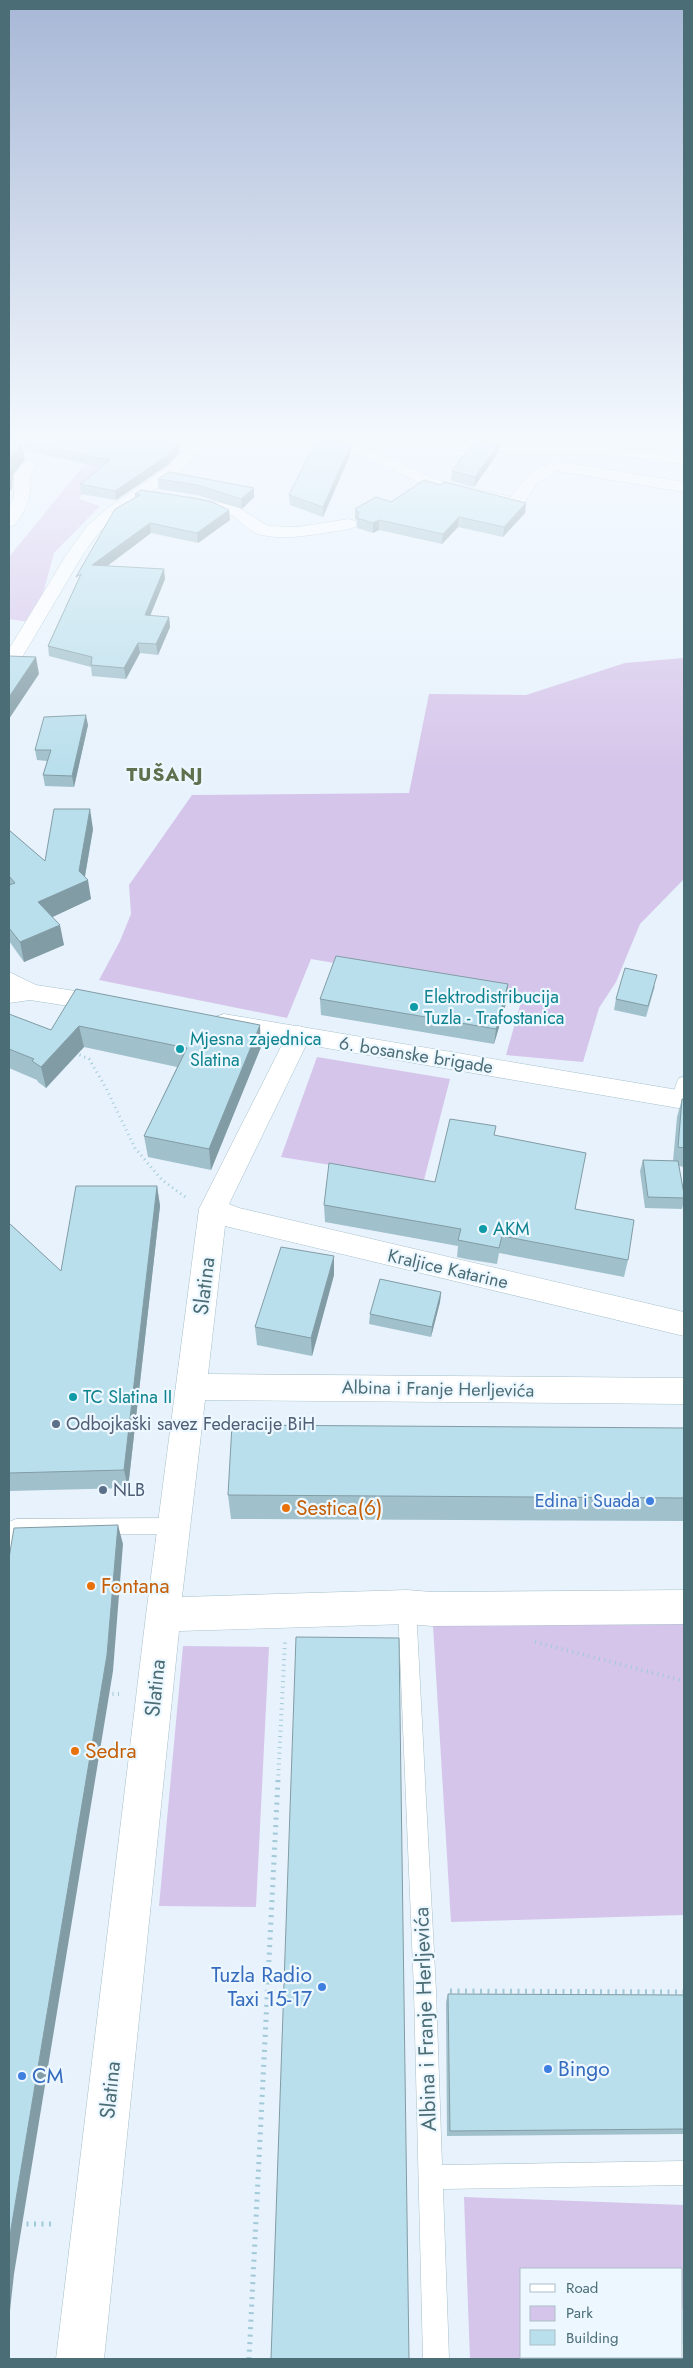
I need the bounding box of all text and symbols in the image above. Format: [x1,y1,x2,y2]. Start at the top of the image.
district label: TUŠANJ [126,761,204,788]
place label: Elektrodistribucija Tuzla - Trafostanica [424,984,564,1031]
marker: Elektrodistribucija Tuzla - Trafostanica [408,1001,420,1013]
place label: Mjesna zajednica Slatina [190,1026,321,1073]
street label: 6. bosanske brigade [337,1030,495,1080]
marker: Mjesna zajednica Slatina [174,1043,186,1055]
place label: AKM [493,1216,530,1242]
marker: AKM [477,1223,489,1235]
street label: Kraljice Katarine [385,1243,511,1295]
street label: Slatina [186,1255,222,1317]
street label: Albina i Franje Herljevića [342,1374,534,1404]
place label: TC Slatina II [83,1384,172,1410]
marker: TC Slatina II [67,1391,79,1403]
place label: Odbojkaški savez Federacije BiH [66,1411,315,1437]
marker: Odbojkaški savez Federacije BiH [50,1418,62,1430]
place label: NLB [113,1477,145,1503]
marker: NLB [97,1484,109,1496]
place label: Edina i Suada [535,1488,640,1514]
place label: Sestica(6) [296,1493,383,1523]
marker: Edina i Suada [644,1495,656,1507]
marker: Sestica(6) [280,1502,292,1514]
place label: Fontana [101,1571,170,1601]
marker: Fontana [85,1580,97,1592]
street label: Slatina [137,1658,173,1718]
place label: Sedra [85,1736,137,1766]
marker: Sedra [69,1745,81,1757]
street label: Albina i Franje Herljevića [406,1906,444,2132]
place label: Tuzla Radio Taxi 15-17 [211,1960,312,2014]
marker: Tuzla Radio Taxi 15-17 [316,1981,328,1993]
place label: Bingo [558,2054,610,2084]
street label: Slatina [92,2060,128,2120]
place label: CM [32,2061,63,2091]
marker: Bingo [542,2063,554,2075]
marker: CM [16,2070,28,2082]
legend [520,2268,683,2358]
text: Road [566,2277,598,2299]
text: Park [566,2302,593,2324]
text: Building [566,2327,618,2349]

